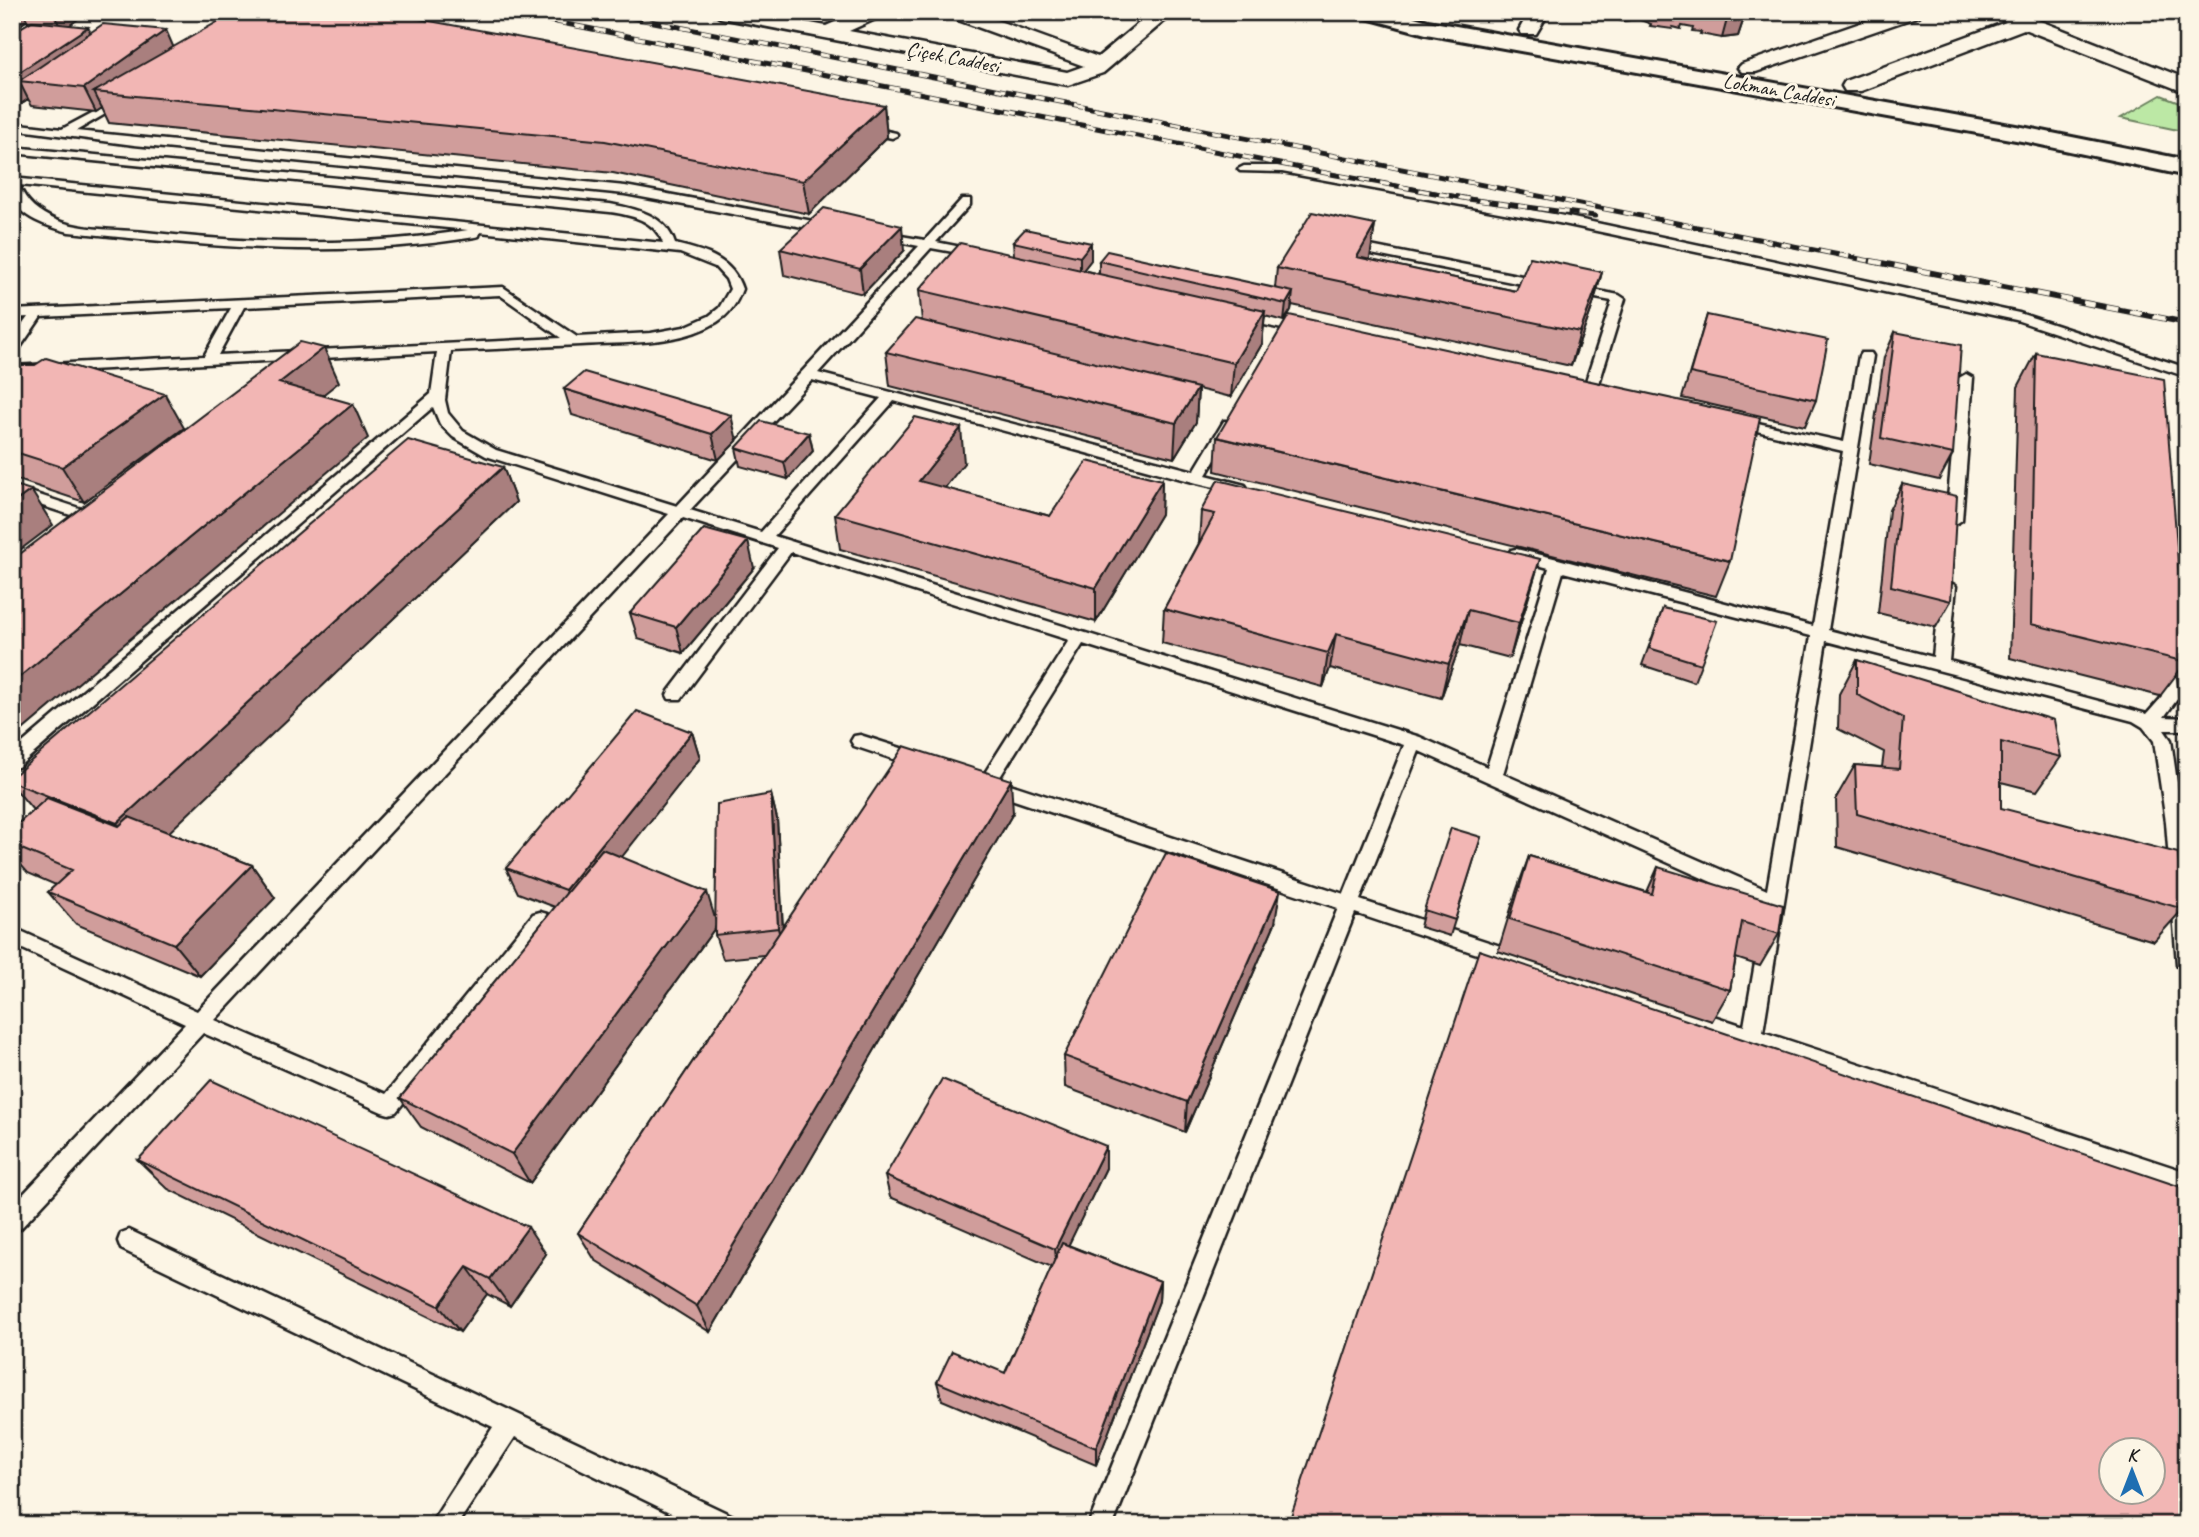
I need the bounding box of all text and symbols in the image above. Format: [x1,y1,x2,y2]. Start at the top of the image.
street label: Çiçek Caddesi [904,35,1005,79]
street label: Lokman Caddesi [1721,67,1840,113]
north arrow [2098,1436,2168,1506]
text: K [2127,1443,2141,1467]

